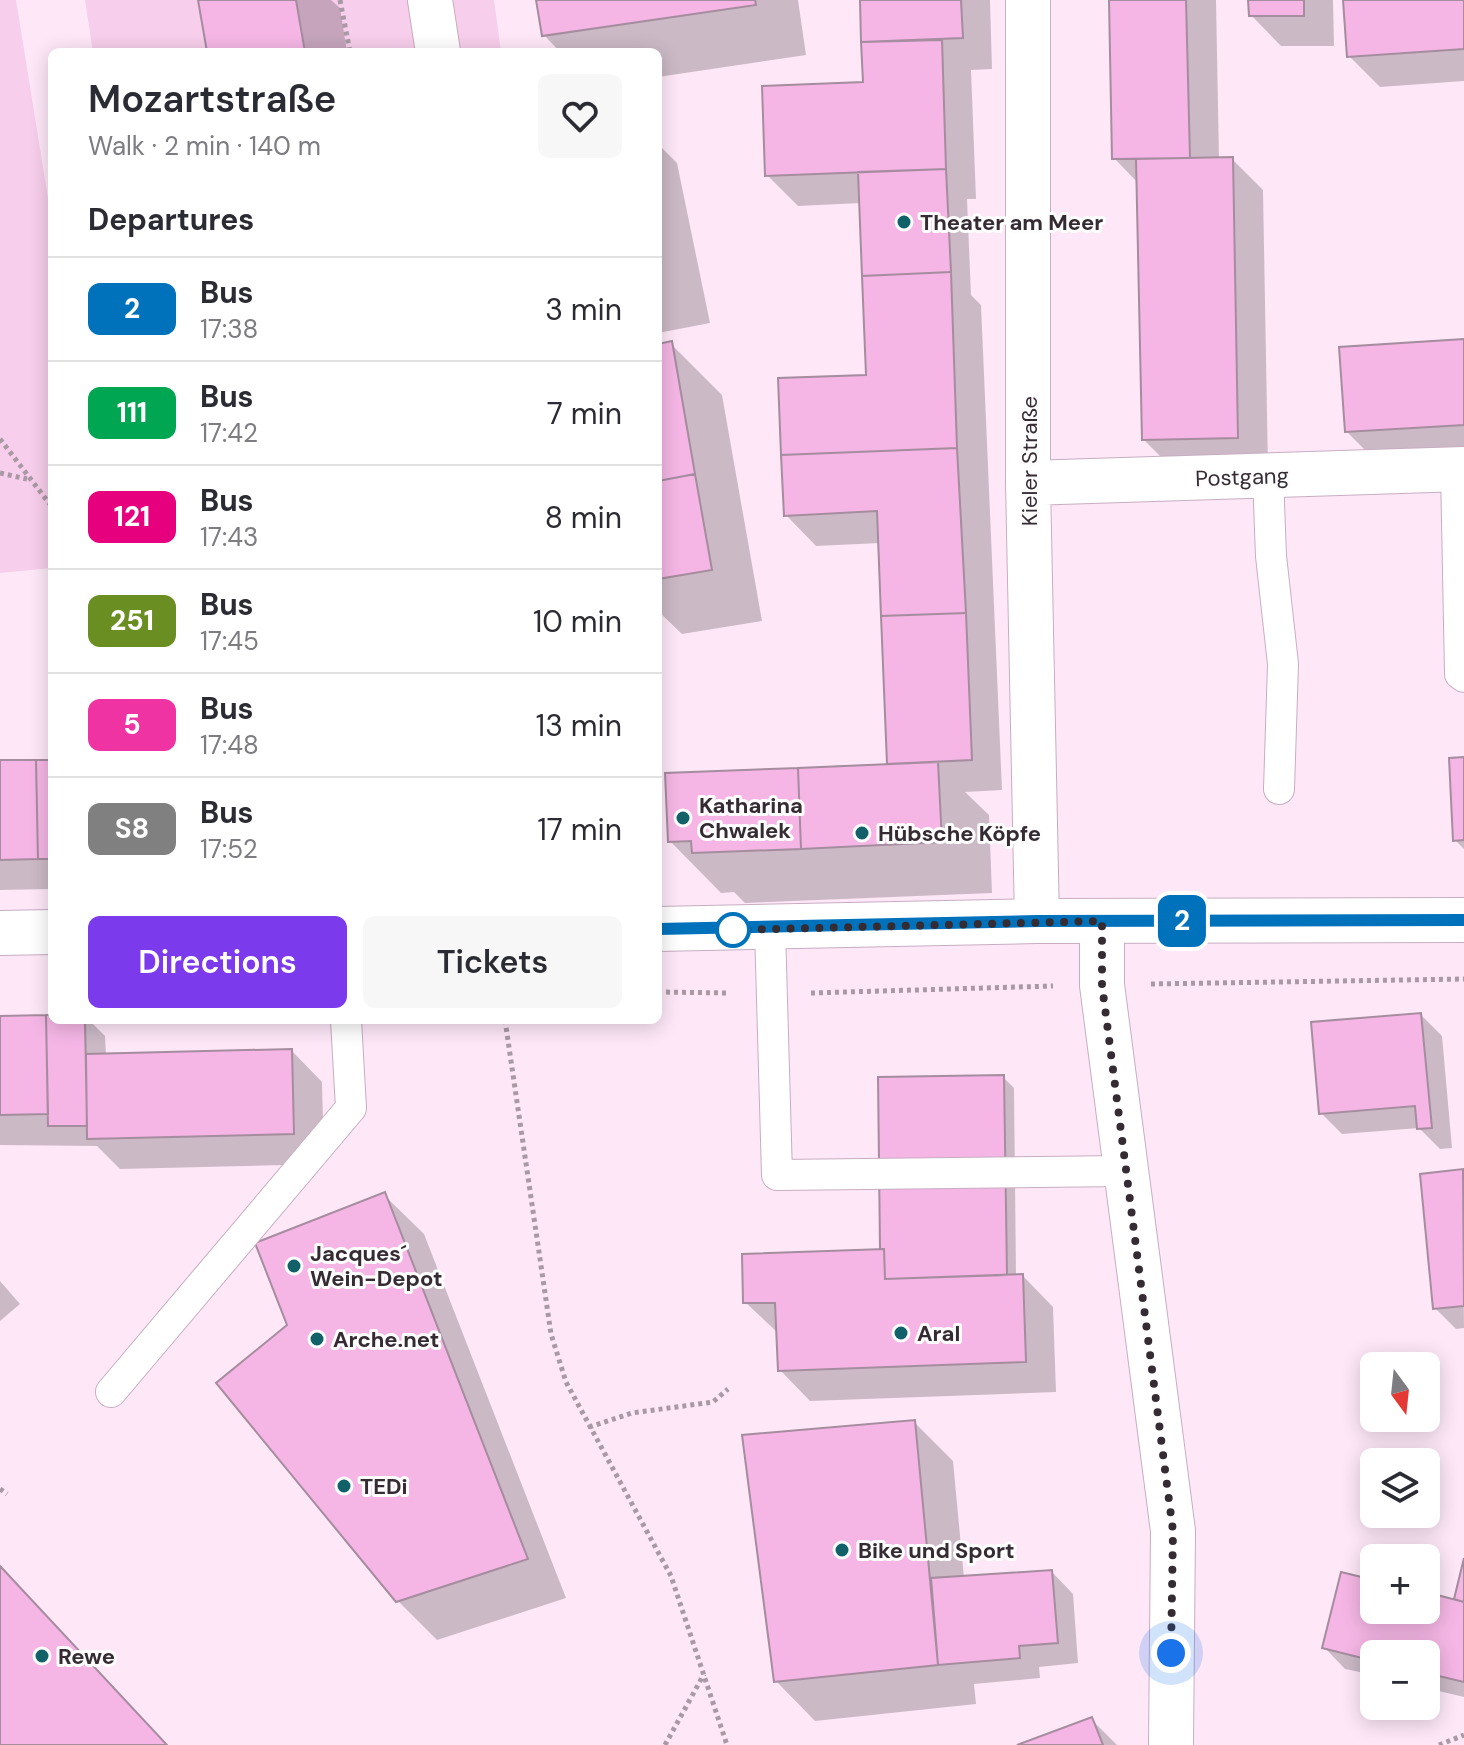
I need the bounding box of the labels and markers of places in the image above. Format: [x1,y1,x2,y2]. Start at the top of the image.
place label: Theater am Meer [920,208,1103,237]
marker: Theater am Meer [895,213,913,231]
place label: Katharina Chwalek [699,791,803,845]
marker: Katharina Chwalek [674,809,692,827]
place label: Hübsche Köpfe [878,819,1041,848]
marker: Hübsche Köpfe [853,824,871,842]
unlabelled marker [716,913,750,947]
place label: Jacques´ Wein-Depot [310,1239,442,1293]
marker: Jacques´ Wein-Depot [285,1257,303,1275]
place label: Aral [917,1319,960,1348]
marker: Aral [892,1324,910,1342]
place label: Arche.net [333,1325,439,1354]
marker: Arche.net [308,1330,326,1348]
place label: TEDi [360,1472,408,1501]
marker: TEDi [335,1477,353,1495]
place label: Bike und Sport [858,1536,1015,1565]
marker: Bike und Sport [833,1541,851,1559]
place label: Rewe [58,1642,115,1671]
marker: Rewe [33,1647,51,1665]

